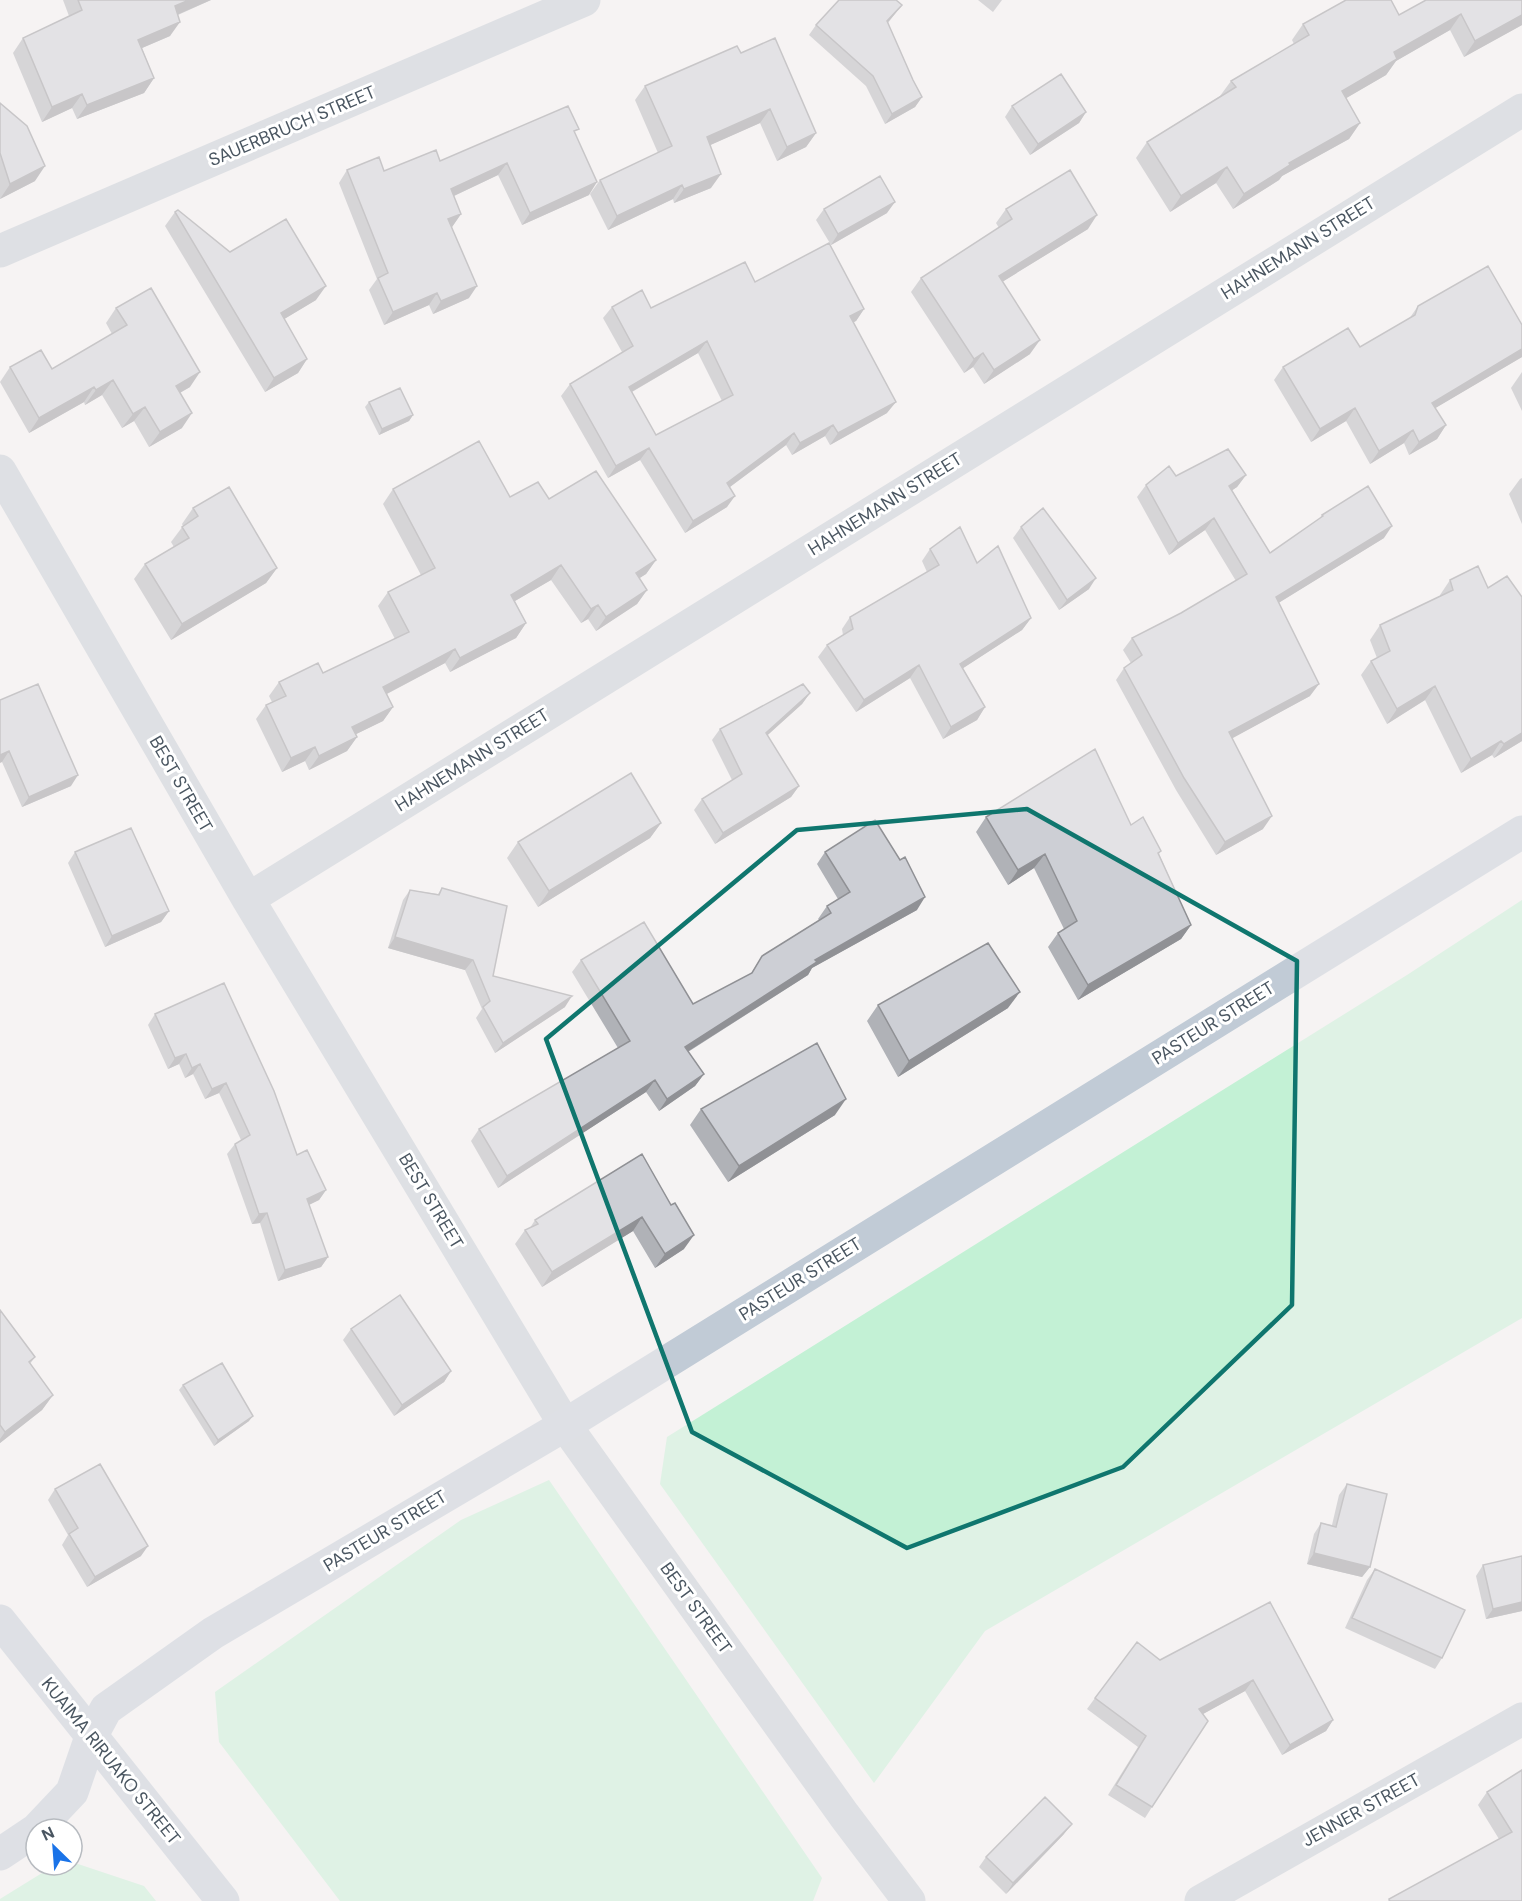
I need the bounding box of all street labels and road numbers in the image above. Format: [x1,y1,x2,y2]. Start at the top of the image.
street label: SAUERBRUCH STREET [205,80,379,172]
street label: HAHNEMANN STREET [1217,191,1379,305]
street label: HAHNEMANN STREET [804,447,966,561]
street label: HAHNEMANN STREET [391,703,553,817]
street label: BEST STREET [144,731,218,837]
street label: PASTEUR STREET [1147,976,1279,1070]
street label: BEST STREET [393,1149,469,1253]
street label: PASTEUR STREET [734,1232,866,1326]
street label: PASTEUR STREET [319,1485,451,1577]
street label: BEST STREET [655,1557,737,1659]
street label: KUAIMA RIRUAKO STREET [36,1672,186,1850]
street label: JENNER STREET [1298,1768,1424,1852]

